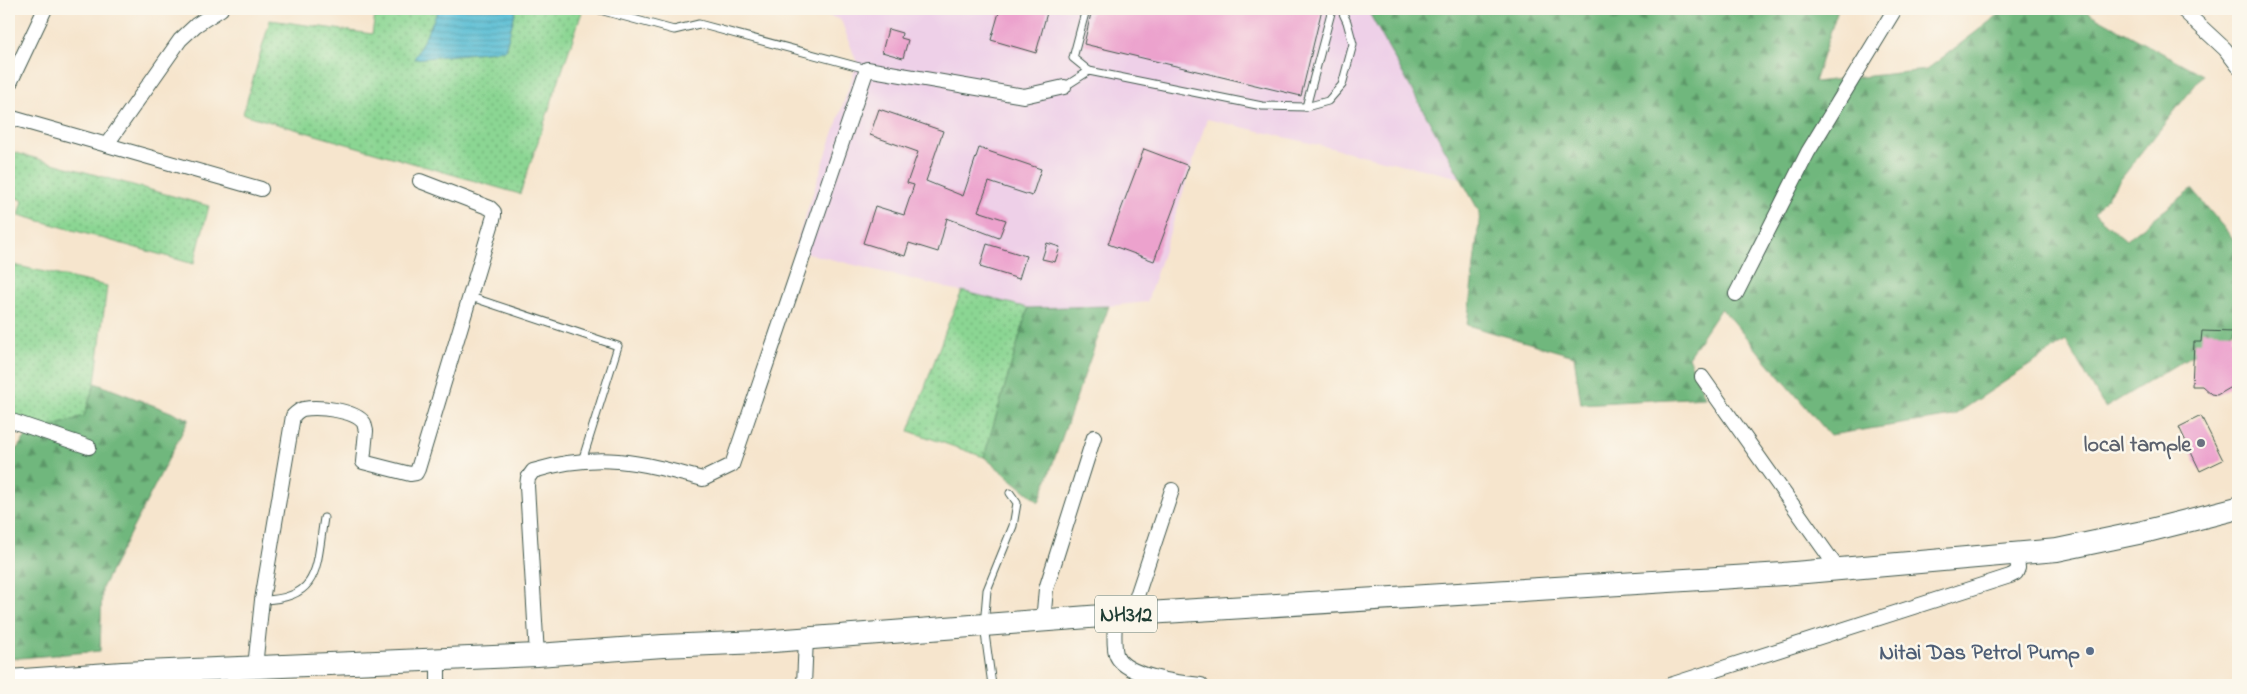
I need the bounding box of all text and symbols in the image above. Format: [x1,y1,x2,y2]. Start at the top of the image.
place label: local tample [2084,430,2192,462]
marker: local tample [2195,437,2207,449]
road number: NH312 [1095,596,1157,632]
place label: Nitai Das Petrol Pump [1879,638,2080,670]
marker: Nitai Das Petrol Pump [2084,645,2096,657]

